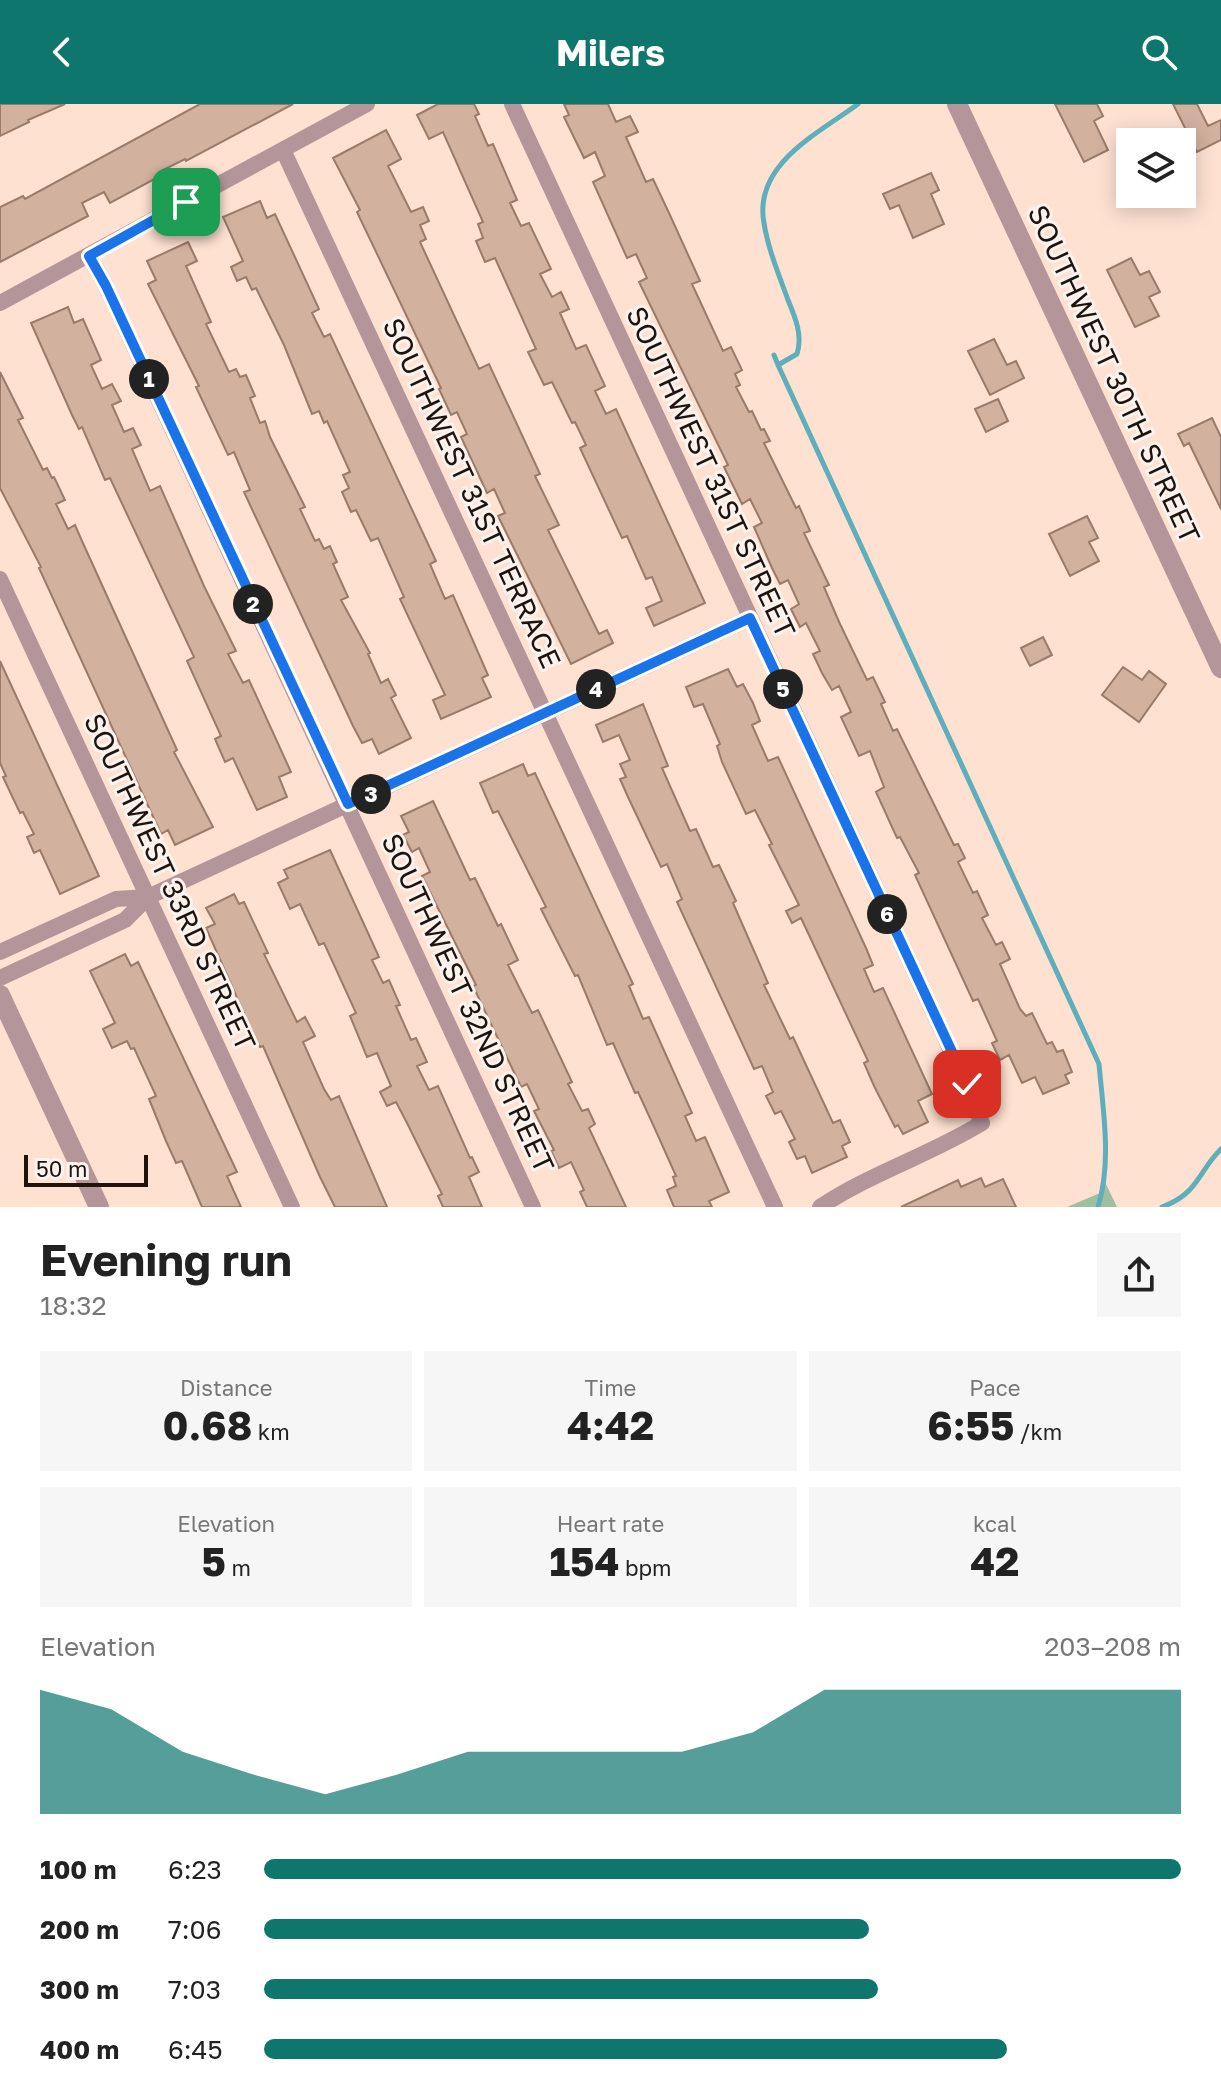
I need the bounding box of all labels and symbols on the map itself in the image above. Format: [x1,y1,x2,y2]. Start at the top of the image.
pin [152,168,220,236]
street label: SOUTHWEST 30TH STREET [1022,200,1207,548]
street label: SOUTHWEST 31ST STREET [620,301,803,643]
street label: SOUTHWEST 31ST TERRACE [377,312,568,673]
pin: 1 [129,359,169,399]
pin: 2 [233,584,273,624]
pin: 4 [576,669,616,709]
pin: 5 [763,669,803,709]
street label: SOUTHWEST 33RD STREET [78,708,263,1055]
pin: 3 [351,774,391,814]
street label: SOUTHWEST 32ND STREET [375,828,562,1177]
pin: 6 [867,894,907,934]
pin [933,1050,1001,1118]
scale bar [24,1151,148,1187]

